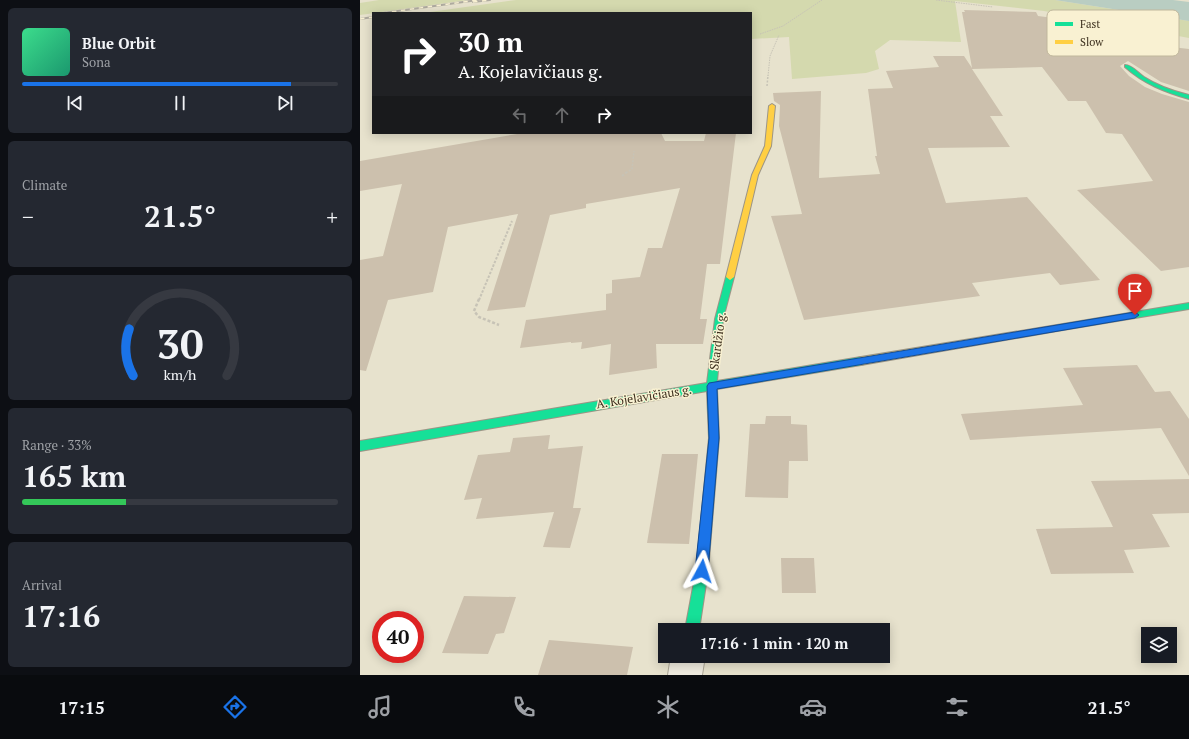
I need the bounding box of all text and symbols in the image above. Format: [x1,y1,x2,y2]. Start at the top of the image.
legend [1047,10,1179,56]
text: Fast [1080,17,1100,31]
text: 30 m [458,23,523,60]
icon: right [392,28,444,80]
text: Blue Orbit [82,33,156,53]
text: Slow [1080,35,1104,49]
text: Sona [82,53,110,71]
text: A. Kojelavičiaus g. [458,59,603,83]
icon: previous [64,92,86,114]
icon: pause [169,92,191,114]
icon: next [274,92,296,114]
icon: left [509,104,531,126]
icon: ahead [551,104,573,126]
icon: right [593,104,615,126]
text: Climate [22,176,67,194]
text: 21.5° [144,196,216,236]
text: − [22,202,34,231]
text: + [326,202,338,231]
pin [1118,274,1152,315]
icon: arrive [1124,280,1146,302]
street label: Skardžio g. [706,311,729,371]
text: 30 [156,315,204,370]
text: km/h [164,364,197,383]
street label: A. Kojelavičiaus g. [595,382,693,411]
text: Range · 33% [22,436,92,454]
text: 165 km [22,456,126,496]
position arrow [681,550,723,592]
text: Arrival [22,576,62,594]
text: 17:16 [22,596,100,636]
speed limit sign: 40 [372,611,424,663]
map controls [1141,627,1177,663]
button: layers [1141,627,1177,663]
text: 17:16 · 1 min · 120 m [700,633,848,653]
icon: directions [221,693,249,721]
icon: music [366,693,394,721]
icon: phone [510,693,538,721]
icon: climate [654,693,682,721]
icon: car [799,693,827,721]
icon: filters [943,693,971,721]
text: 17:15 [58,695,105,719]
text: 21.5° [1087,695,1131,719]

